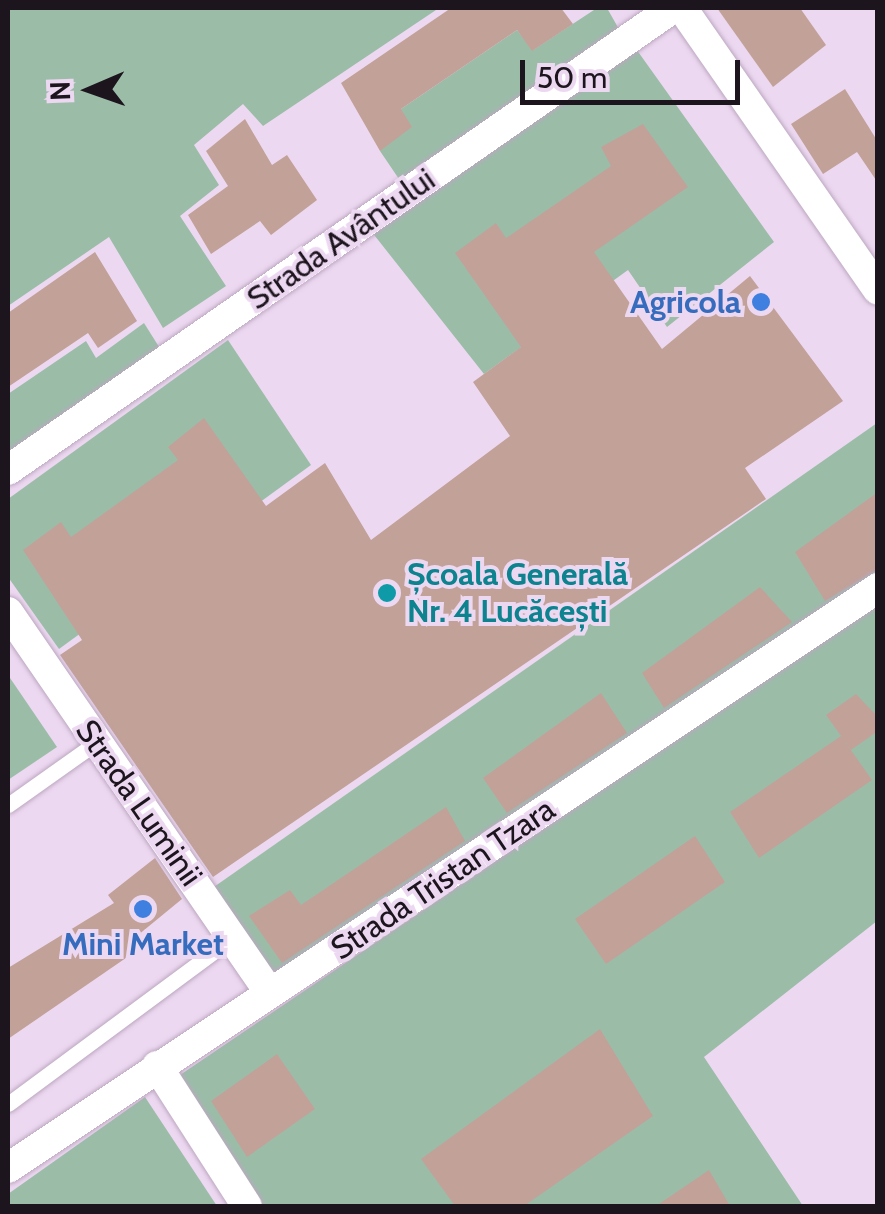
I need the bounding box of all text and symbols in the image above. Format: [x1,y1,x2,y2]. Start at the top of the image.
north arrow [40,40,140,140]
scale bar [525,40,745,102]
text: 50 m [537,59,607,96]
text: N [43,81,77,102]
street label: Strada Avântului [240,160,442,318]
place label: Agricola [630,283,741,321]
marker: Agricola [750,291,772,313]
place label: Școala Generală Nr. 4 Lucăcești [407,556,628,631]
marker: Școala Generală Nr. 4 Lucăcești [376,582,398,604]
street label: Strada Luminii [68,713,210,893]
street label: Strada Tristan Tzara [324,790,562,968]
marker: Mini Market [132,898,154,920]
place label: Mini Market [62,925,224,963]

